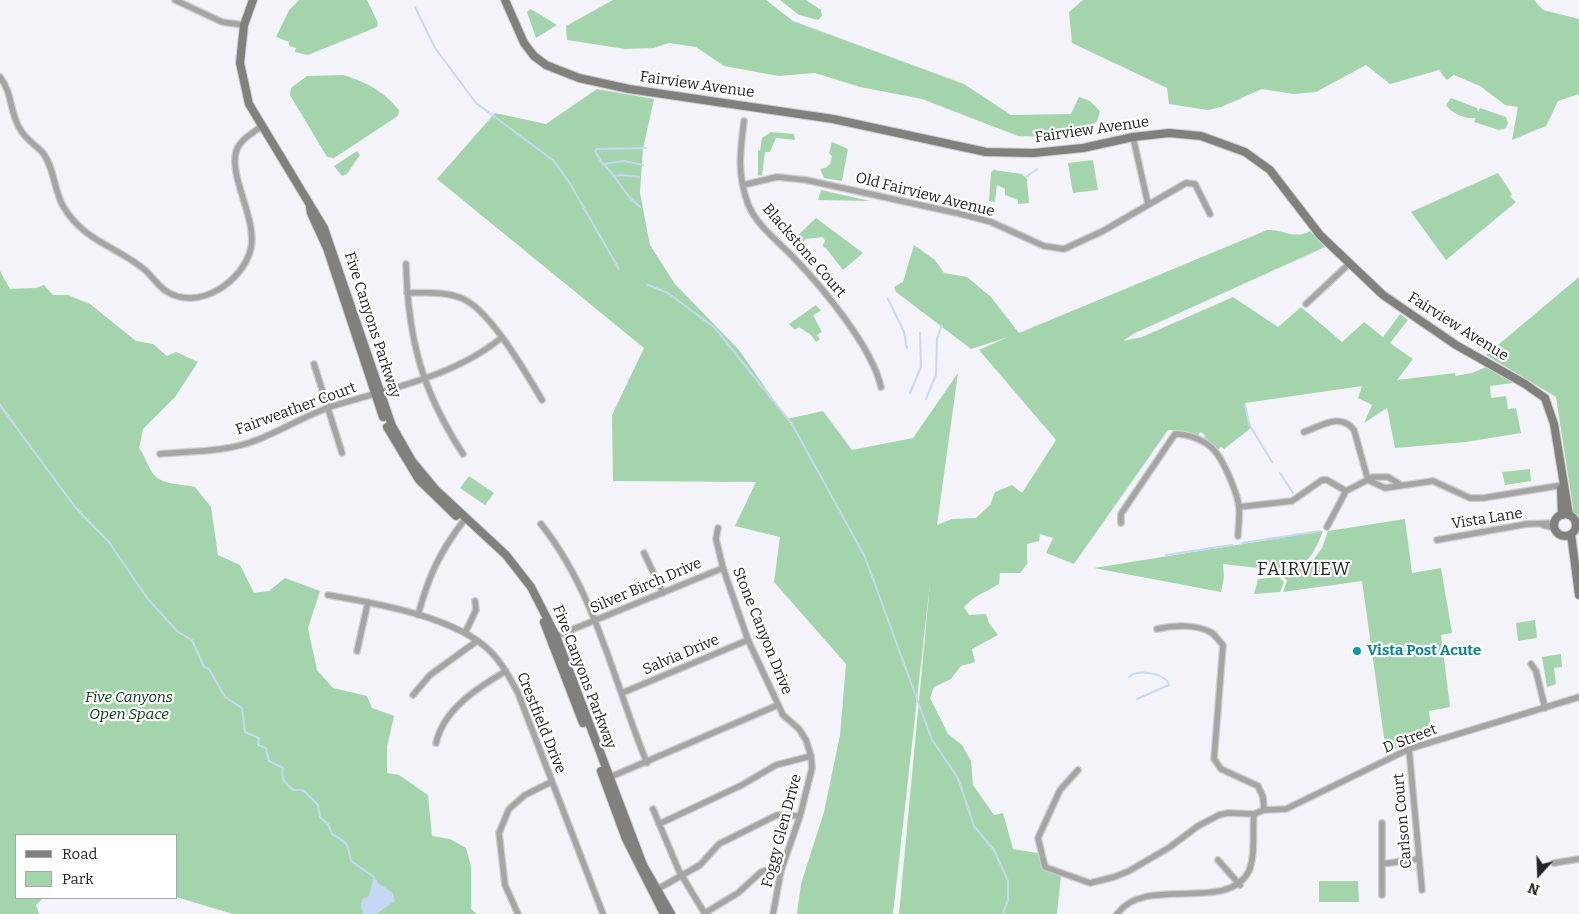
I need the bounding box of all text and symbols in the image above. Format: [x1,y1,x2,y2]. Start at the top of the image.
street label: Fairview Avenue [639,68,755,102]
street label: Fairview Avenue [1034,113,1150,147]
street label: Old Fairview Avenue [854,169,996,221]
street label: Blackstone Court [758,200,850,302]
street label: Five Canyons Parkway [340,250,404,400]
street label: Fairview Avenue [1404,289,1512,365]
street label: Fairweather Court [233,379,359,439]
street label: Vista Lane [1450,504,1524,534]
street label: Silver Birch Drive [588,554,704,618]
district label: FAIRVIEW [1256,559,1352,581]
street label: Stone Canyon Drive [728,565,796,697]
street label: Five Canyons Parkway [548,603,620,751]
street label: Salvia Drive [640,631,722,679]
place label: Vista Post Acute [1367,642,1481,660]
marker: Vista Post Acute [1351,645,1363,657]
street label: Crestfield Drive [513,670,569,776]
park label: Five Canyons Open Space [85,689,173,724]
street label: D Street [1381,721,1439,757]
street label: Foggy Glen Drive [758,772,806,890]
street label: Carlson Court [1390,773,1416,869]
legend [15,834,178,899]
text: Road [62,845,97,863]
north arrow [1514,849,1564,899]
text: Park [62,870,94,888]
text: N [1526,879,1542,898]

